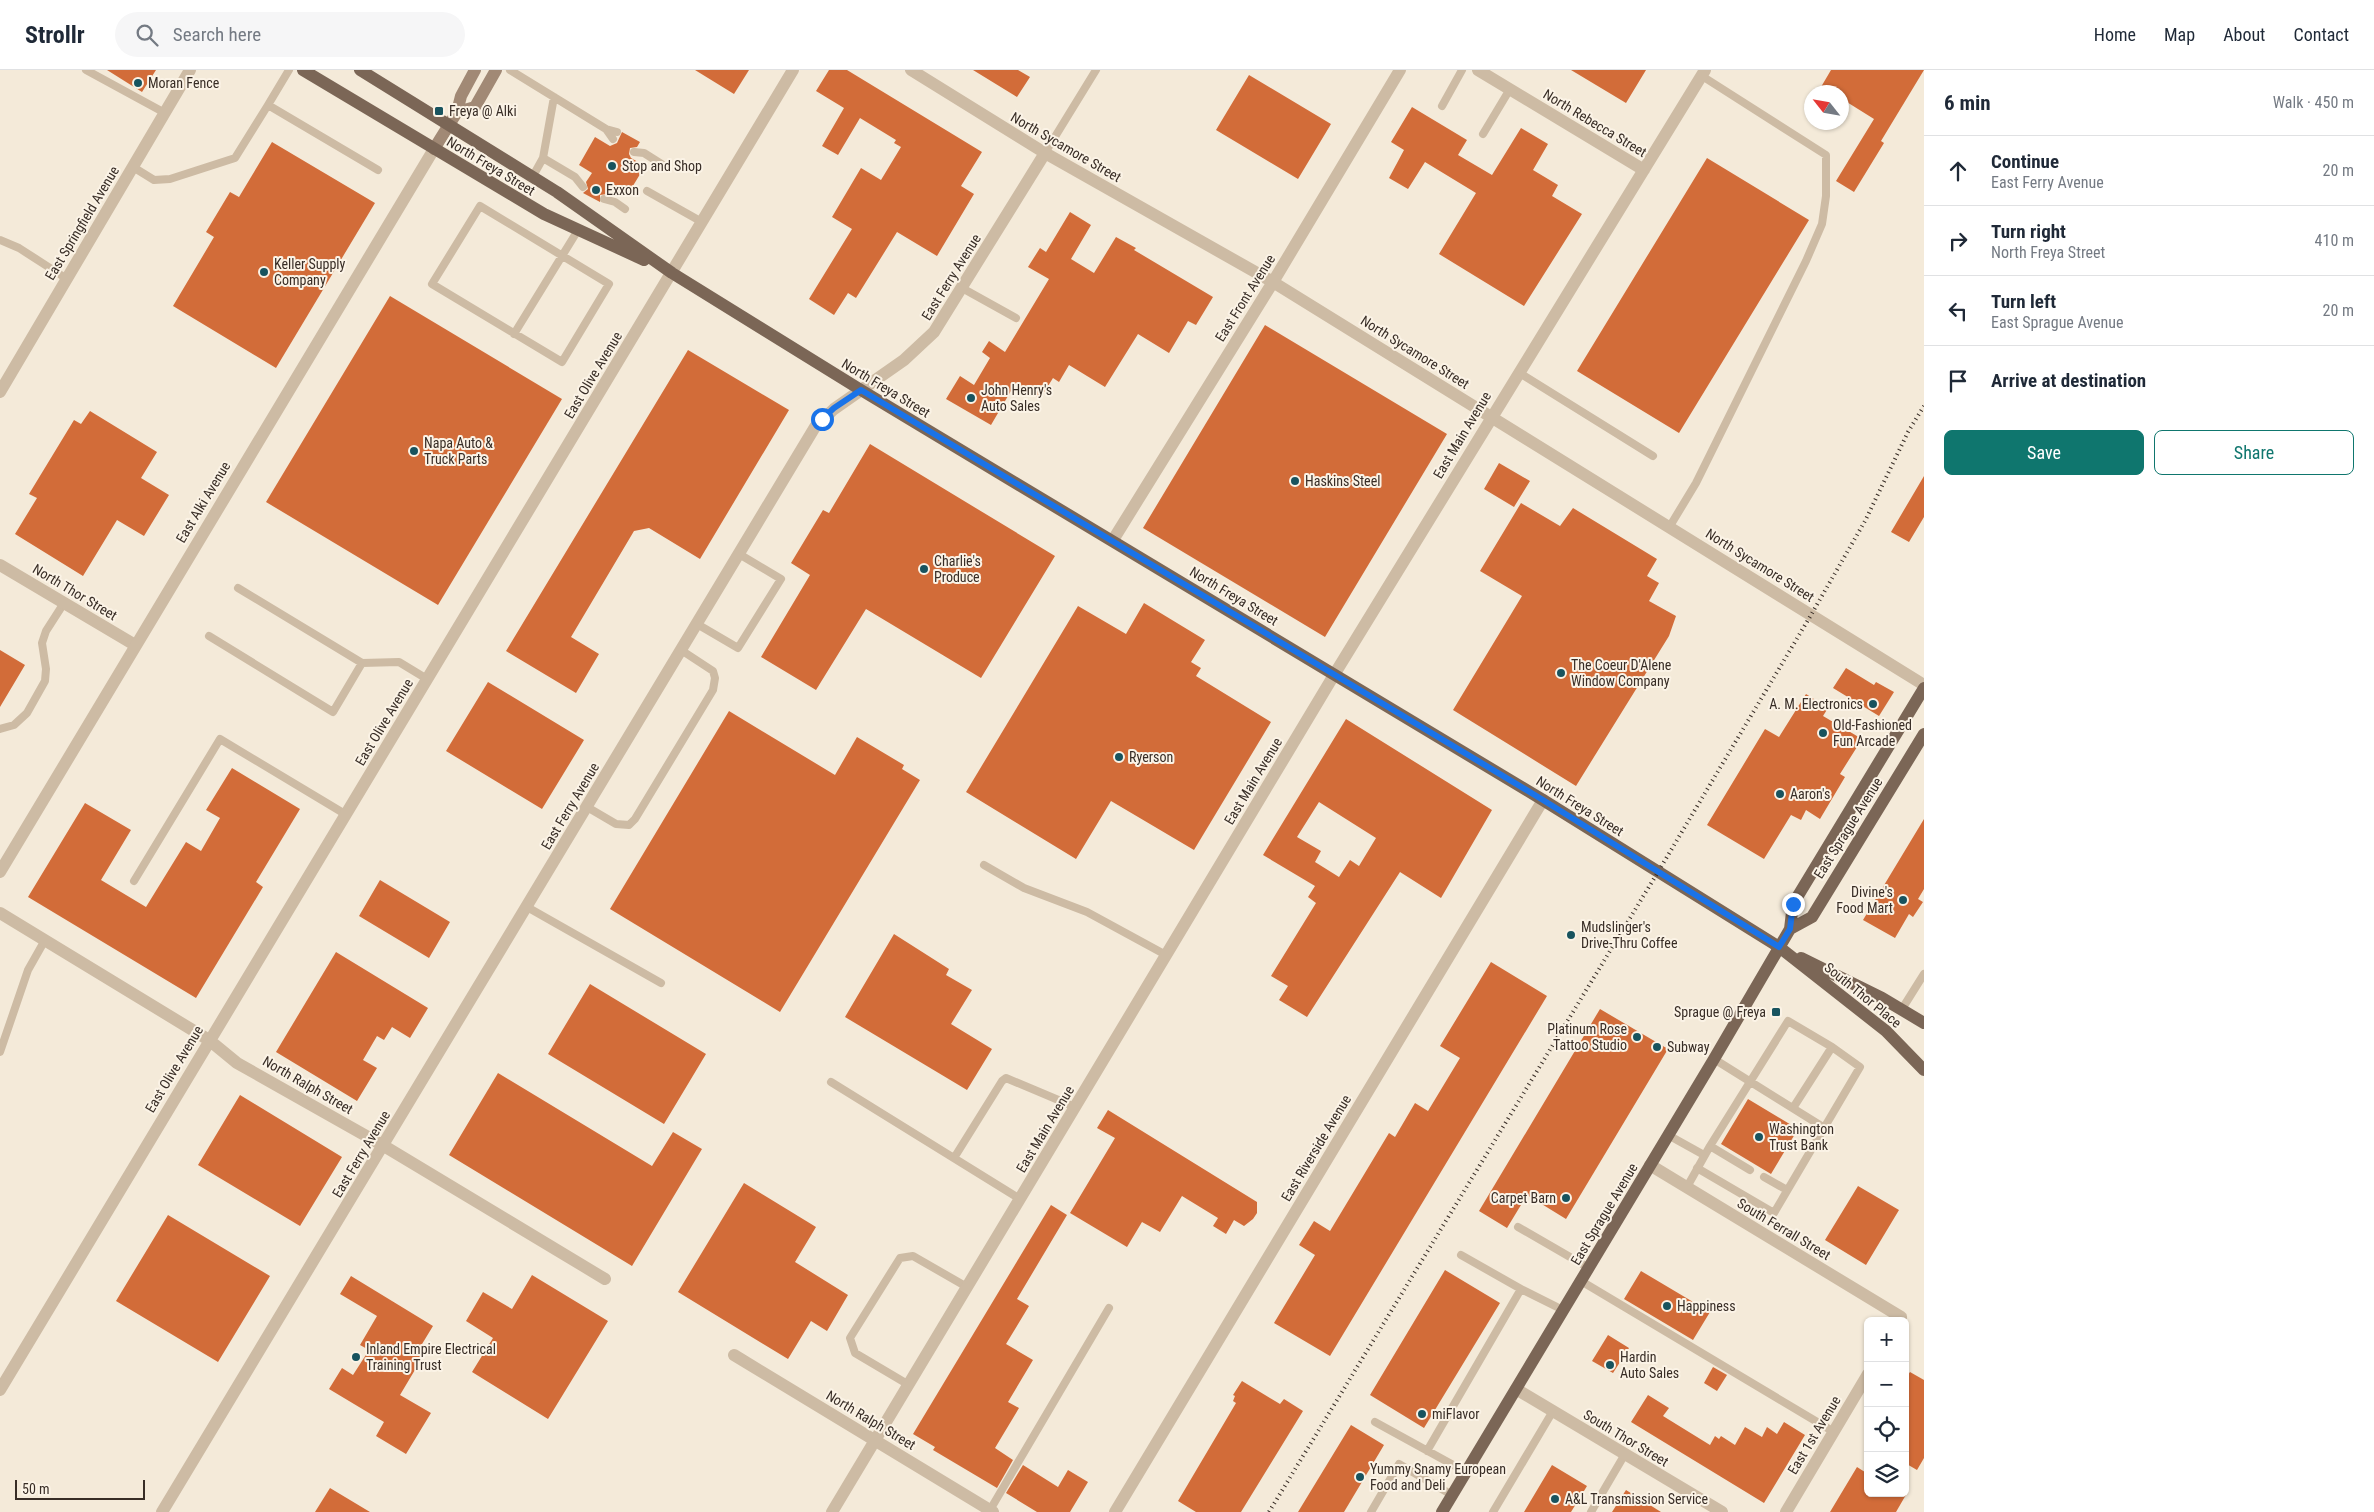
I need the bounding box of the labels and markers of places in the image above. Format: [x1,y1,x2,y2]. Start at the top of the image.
place label: Moran Fence [148,75,220,91]
marker: Moran Fence [132,77,144,89]
place label: Freya @ Alki [449,103,517,119]
marker: Freya @ Alki [433,105,445,117]
place label: Stop and Shop [622,158,702,174]
marker: Stop and Shop [606,160,618,172]
place label: Exxon [606,182,639,198]
marker: Exxon [590,184,602,196]
place label: Keller Supply Company [274,256,346,288]
marker: Keller Supply Company [258,266,270,278]
place label: John Henry's Auto Sales [981,382,1052,414]
marker: John Henry's Auto Sales [965,392,977,404]
place label: Napa Auto & Truck Parts [424,435,493,467]
marker: Napa Auto & Truck Parts [408,445,420,457]
place label: Haskins Steel [1305,473,1380,489]
marker: Haskins Steel [1289,475,1301,487]
place label: Charlie's Produce [934,553,981,585]
marker: Charlie's Produce [918,563,930,575]
place label: The Coeur D'Alene Window Company [1571,657,1672,689]
marker: The Coeur D'Alene Window Company [1555,667,1567,679]
place label: A. M. Electronics [1769,696,1863,712]
marker: A. M. Electronics [1867,698,1879,710]
place label: Old-Fashioned Fun Arcade [1833,717,1912,749]
marker: Old-Fashioned Fun Arcade [1817,727,1829,739]
place label: Ryerson [1129,749,1173,765]
marker: Ryerson [1113,751,1125,763]
place label: Aaron's [1790,786,1830,802]
marker: Aaron's [1774,788,1786,800]
place label: Divine's Food Mart [1836,884,1893,916]
marker: Divine's Food Mart [1897,894,1909,906]
place label: Mudslinger's Drive-Thru Coffee [1581,919,1678,951]
marker: Mudslinger's Drive-Thru Coffee [1565,929,1577,941]
place label: Sprague @ Freya [1674,1004,1766,1020]
marker: Sprague @ Freya [1770,1006,1782,1018]
place label: Platinum Rose Tattoo Studio [1547,1021,1627,1053]
marker: Platinum Rose Tattoo Studio [1631,1031,1643,1043]
place label: Subway [1667,1039,1710,1055]
marker: Subway [1651,1041,1663,1053]
place label: Washington Trust Bank [1769,1121,1834,1153]
marker: Washington Trust Bank [1753,1131,1765,1143]
place label: Carpet Barn [1491,1190,1556,1206]
marker: Carpet Barn [1560,1192,1572,1204]
place label: Happiness [1677,1298,1736,1314]
marker: Happiness [1661,1300,1673,1312]
place label: Inland Empire Electrical Training Trust [366,1341,496,1373]
place label: Hardin Auto Sales [1620,1349,1679,1381]
marker: Inland Empire Electrical Training Trust [350,1351,362,1363]
marker: Hardin Auto Sales [1604,1359,1616,1371]
place label: miFlavor [1432,1406,1479,1422]
marker: miFlavor [1416,1408,1428,1420]
place label: Yummy Snamy European Food and Deli [1370,1461,1506,1493]
marker: Yummy Snamy European Food and Deli [1354,1471,1366,1483]
place label: A&L Transmission Service [1565,1491,1709,1507]
marker: A&L Transmission Service [1549,1493,1561,1505]

